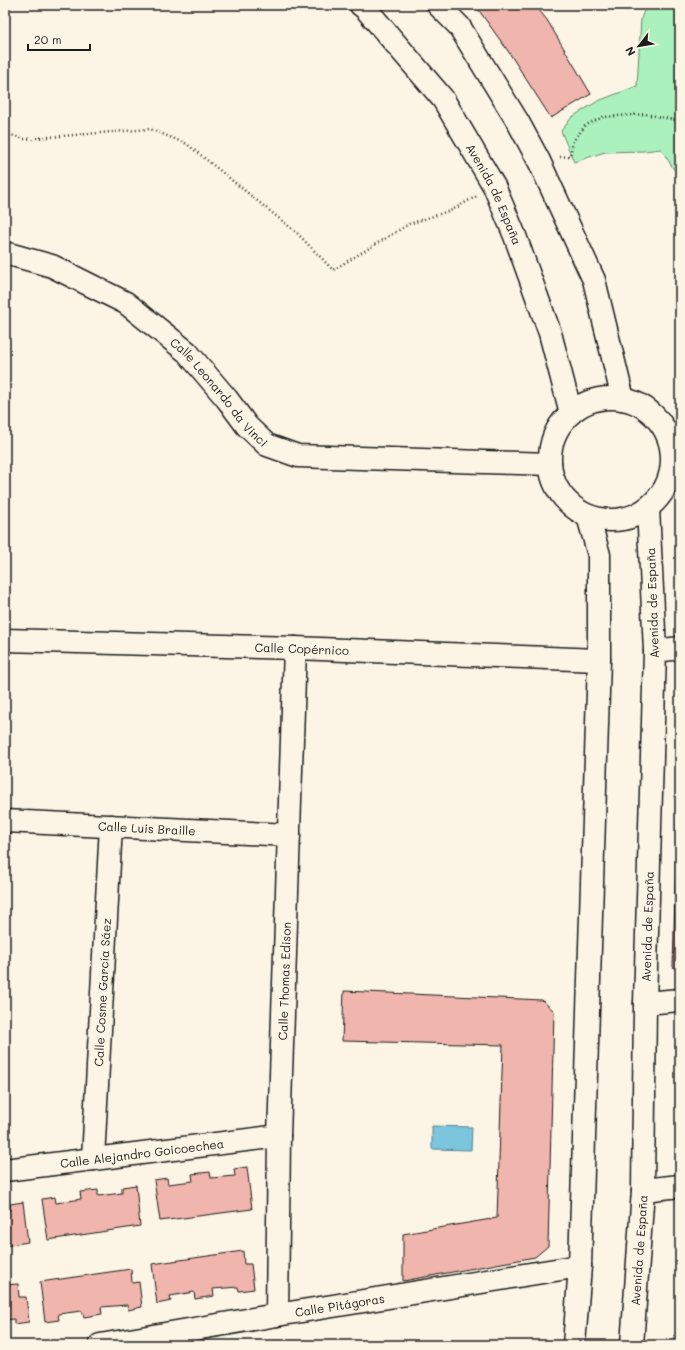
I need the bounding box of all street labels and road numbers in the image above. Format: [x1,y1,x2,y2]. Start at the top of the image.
street label: Avenida de España [463,140,525,247]
street label: Calle Leonardo da Vinci [167,334,272,450]
street label: Avenida de España [642,547,662,659]
street label: Calle Copérnico [254,639,349,658]
street label: Calle Luis Braille [98,818,196,838]
street label: Avenida de España [638,871,657,982]
street label: Calle Cosme García Sáez [90,917,114,1067]
street label: Calle Thomas Edison [274,922,294,1041]
street label: Calle Alejandro Goicoechea [59,1135,225,1171]
street label: Avenida de España [627,1194,651,1306]
street label: Calle Pitágoras [294,1290,386,1320]

